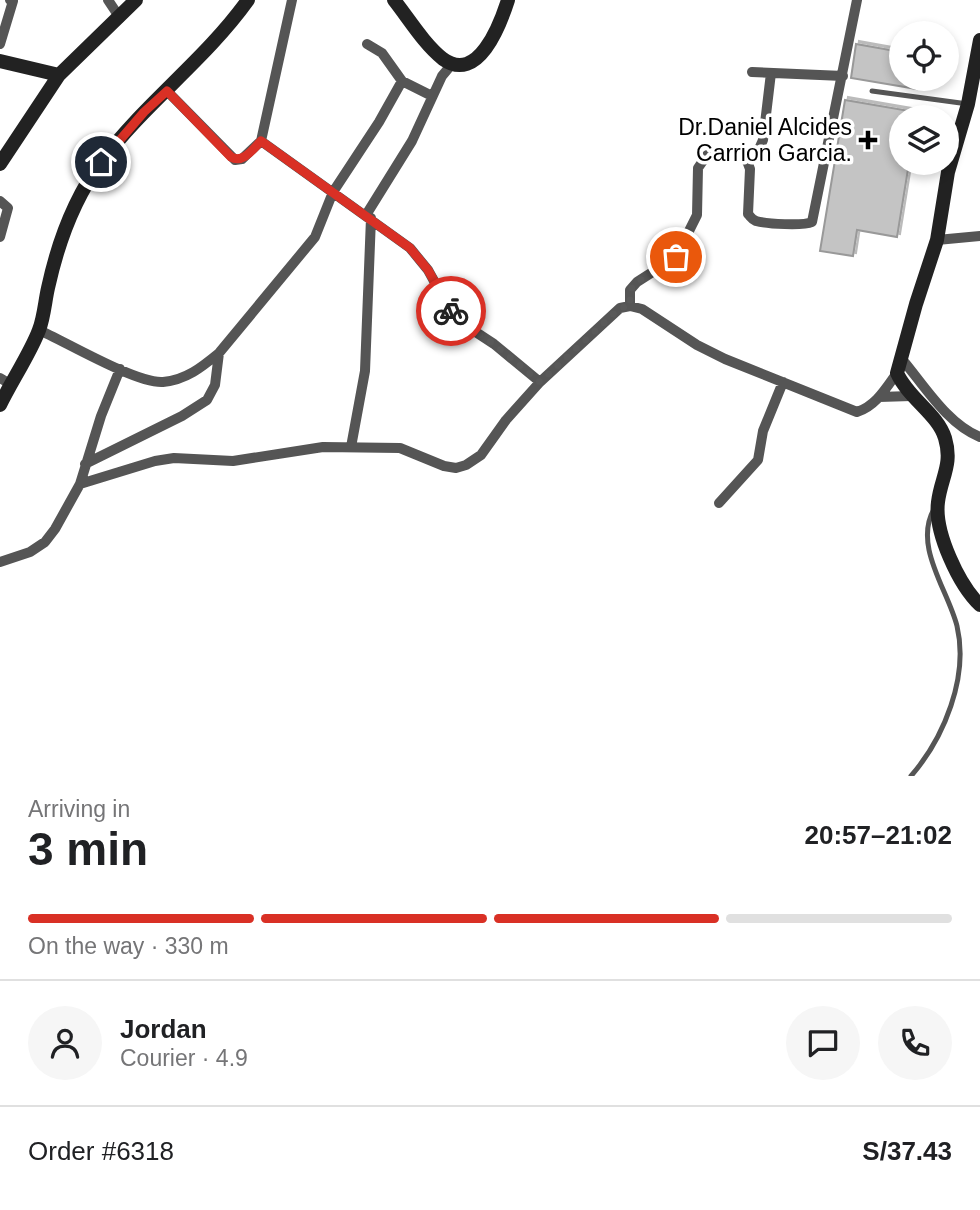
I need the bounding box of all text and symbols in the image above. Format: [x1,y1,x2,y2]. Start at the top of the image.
map controls [889,21,959,175]
button: locate [889,21,959,91]
button: layers [889,105,959,175]
place label: Dr.Daniel Alcides Carrion Garcia. [678,114,852,166]
marker: Dr.Daniel Alcides Carrion Garcia. [858,130,878,150]
pin [71,132,131,192]
icon: home [82,143,120,181]
pin [646,227,706,287]
icon: bag [657,238,695,276]
courier [416,276,486,346]
icon: bike [432,292,470,330]
text: Arriving in [28,796,130,822]
text: 20:57–21:02 [805,820,952,850]
text: 3 min [28,823,148,875]
text: On the way · 330 m [28,933,229,959]
button: person [28,1006,102,1080]
button: chat [786,1006,860,1080]
button: phone [878,1006,952,1080]
text: Jordan [120,1014,207,1044]
text: Courier · 4.9 [120,1045,248,1071]
text: Order #6318 [28,1136,174,1166]
text: S/37.43 [862,1136,952,1166]

